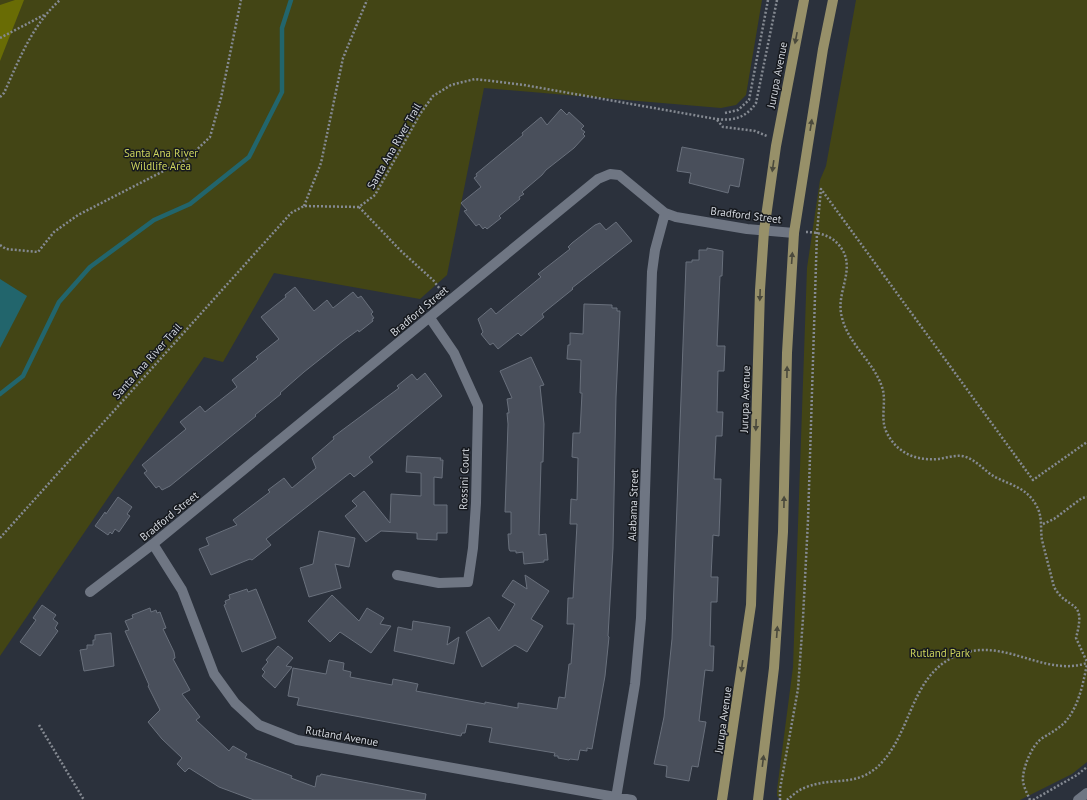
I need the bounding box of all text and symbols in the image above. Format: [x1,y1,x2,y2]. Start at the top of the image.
one-way arrow [793,32,799,44]
street label: Jurupa Avenue [764,40,790,110]
street label: Santa Ana River Trail [364,100,425,191]
one-way arrow [808,119,814,131]
park label: Santa Ana River Wildlife Area [124,146,198,173]
one-way arrow [770,160,776,172]
street label: Bradford Street [710,204,783,226]
one-way arrow [788,252,795,264]
street label: Bradford Street [387,282,451,339]
one-way arrow [757,289,763,302]
street label: Santa Ana River Trail [109,320,185,402]
street label: Jurupa Avenue [737,365,753,434]
one-way arrow [783,366,790,378]
one-way arrow [753,419,759,432]
street label: Rossini Court [456,448,472,510]
street label: Alabama Street [625,469,641,541]
street label: Bradford Street [137,488,201,544]
one-way arrow [781,495,787,508]
one-way arrow [773,626,780,638]
park label: Rutland Park [910,646,971,660]
one-way arrow [739,660,745,672]
street label: Jurupa Avenue [711,685,735,755]
street label: Rutland Avenue [305,723,380,749]
one-way arrow [760,755,766,767]

